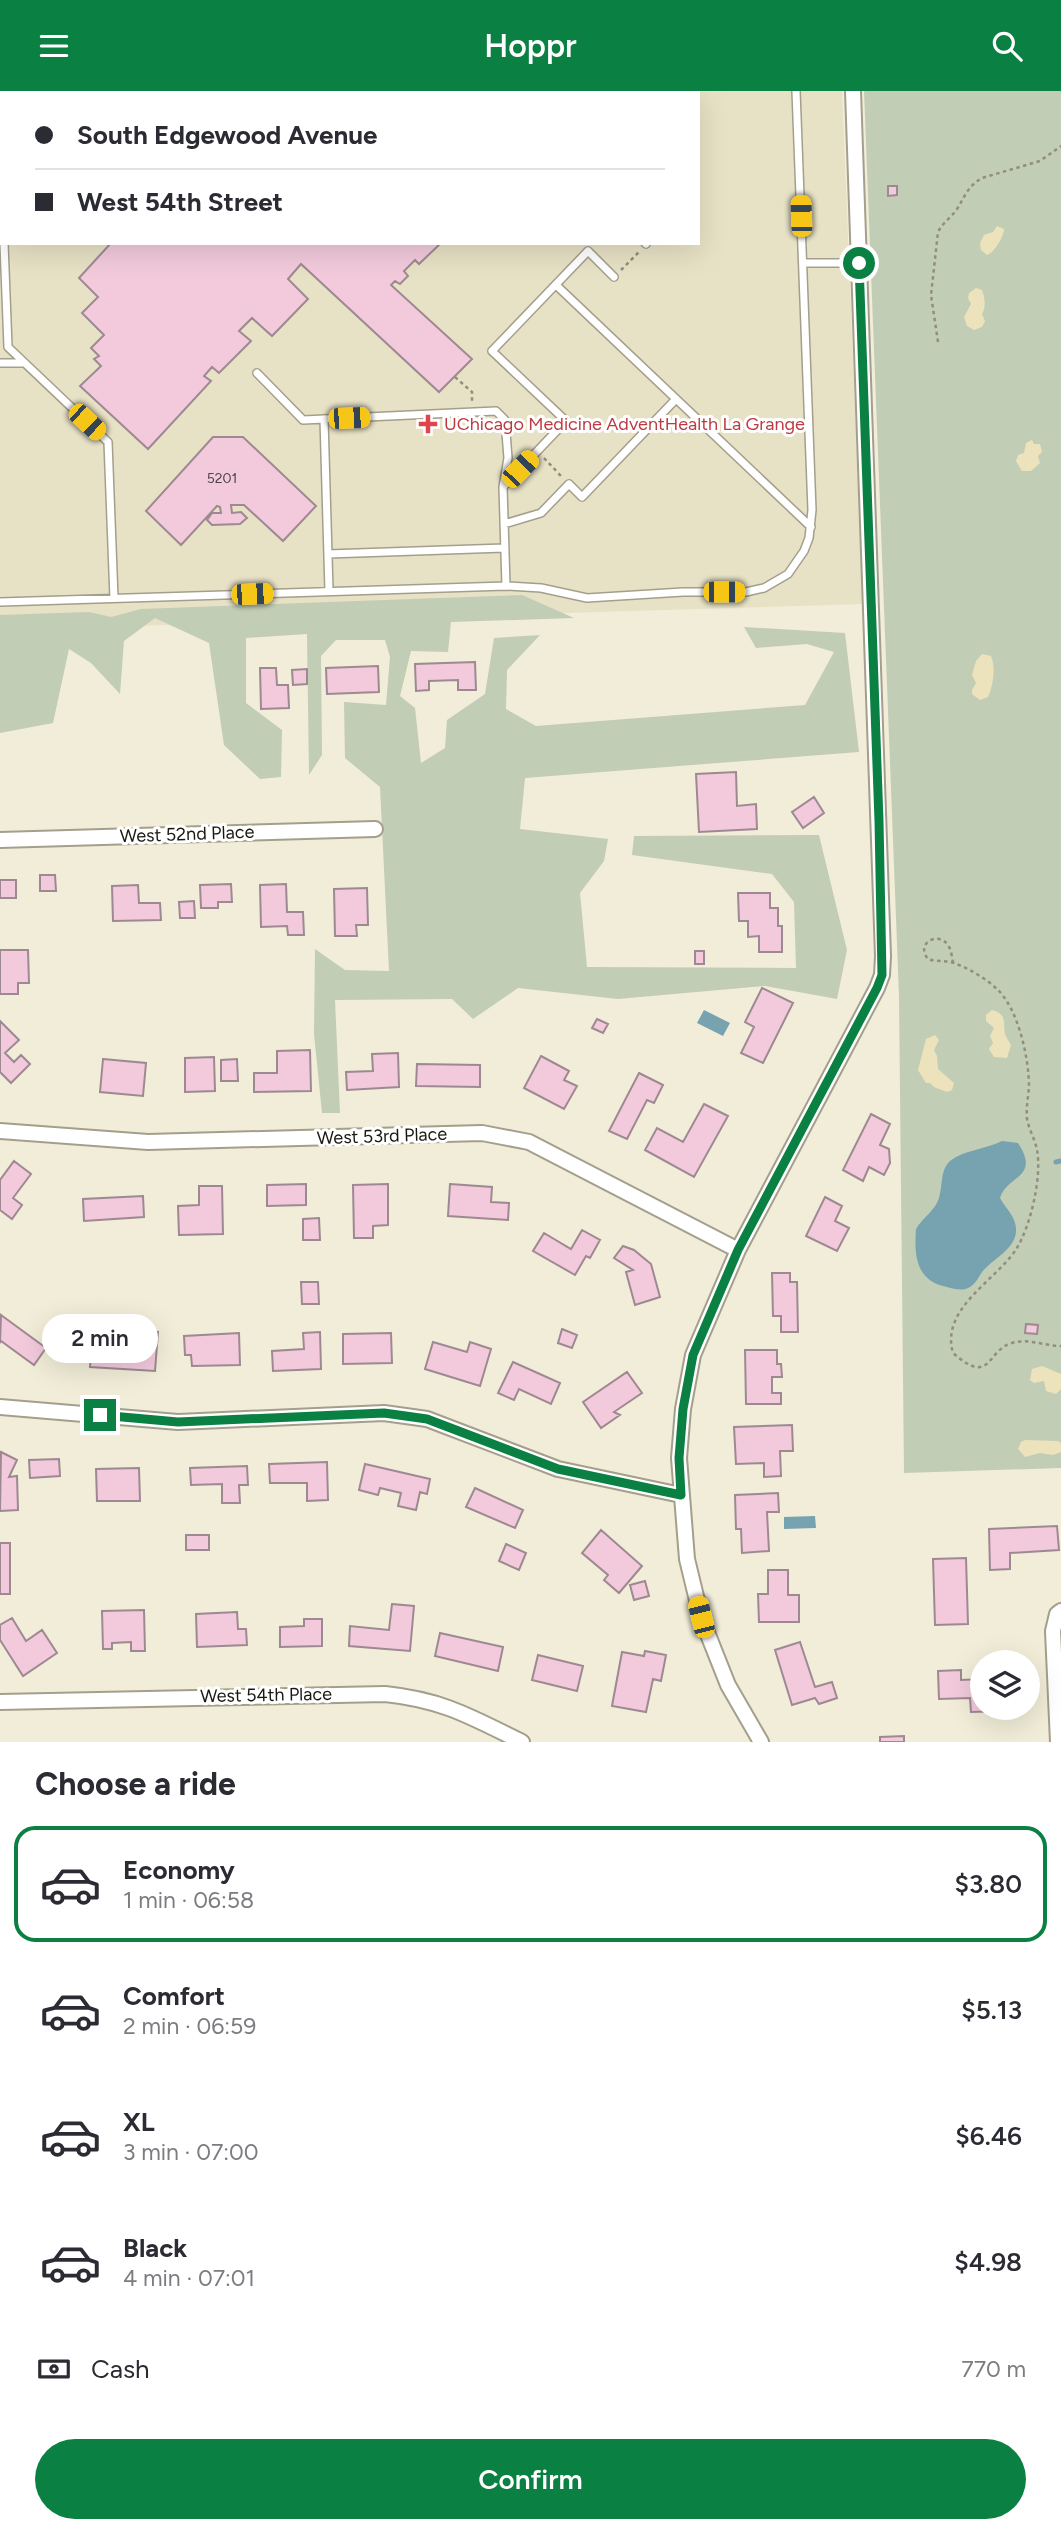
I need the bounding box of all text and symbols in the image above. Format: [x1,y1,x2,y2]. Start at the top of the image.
icon: menu [35,27,73,65]
text: Hoppr [484,27,577,65]
icon: search [988,27,1026,65]
text: South Edgewood Avenue [77,119,377,151]
text: West 54th Street [77,186,283,218]
car [790,195,813,237]
route start [843,247,875,279]
car [65,400,110,444]
car [328,407,371,429]
place label: UChicago Medicine AdventHealth La Grange [444,413,805,435]
marker: UChicago Medicine AdventHealth La Grange [418,414,438,434]
car [498,447,543,491]
house number: 5201 [207,470,237,487]
car [704,582,746,603]
car [231,583,274,605]
street label: West 52nd Place [119,821,255,847]
street label: West 53rd Place [316,1123,448,1149]
callout: 2 min [42,1313,158,1363]
text: 2 min [71,1324,129,1352]
route end [84,1399,116,1431]
car [686,1594,717,1640]
map controls [970,1650,1040,1720]
button: layers [970,1650,1040,1720]
street label: West 54th Place [200,1683,332,1707]
text: Choose a ride [35,1765,236,1803]
icon: car [39,1853,102,1916]
text: Economy [123,1854,235,1886]
text: $3.80 [954,1868,1022,1900]
text: 1 min · 06:58 [123,1886,254,1914]
icon: car [39,1979,102,2042]
text: Comfort [123,1980,225,2012]
text: $5.13 [961,1994,1022,2026]
text: 2 min · 06:59 [123,2012,256,2040]
icon: car [39,2105,102,2168]
text: XL [123,2106,155,2138]
text: $6.46 [955,2120,1022,2152]
text: 3 min · 07:00 [123,2138,259,2166]
icon: car [39,2231,102,2294]
text: Black [123,2232,187,2264]
text: $4.98 [954,2246,1022,2278]
text: 4 min · 07:01 [123,2264,255,2292]
icon: cash [35,2350,73,2388]
text: Cash [91,2353,150,2385]
text: 770 m [961,2355,1026,2383]
button: Confirm [35,2439,1026,2519]

